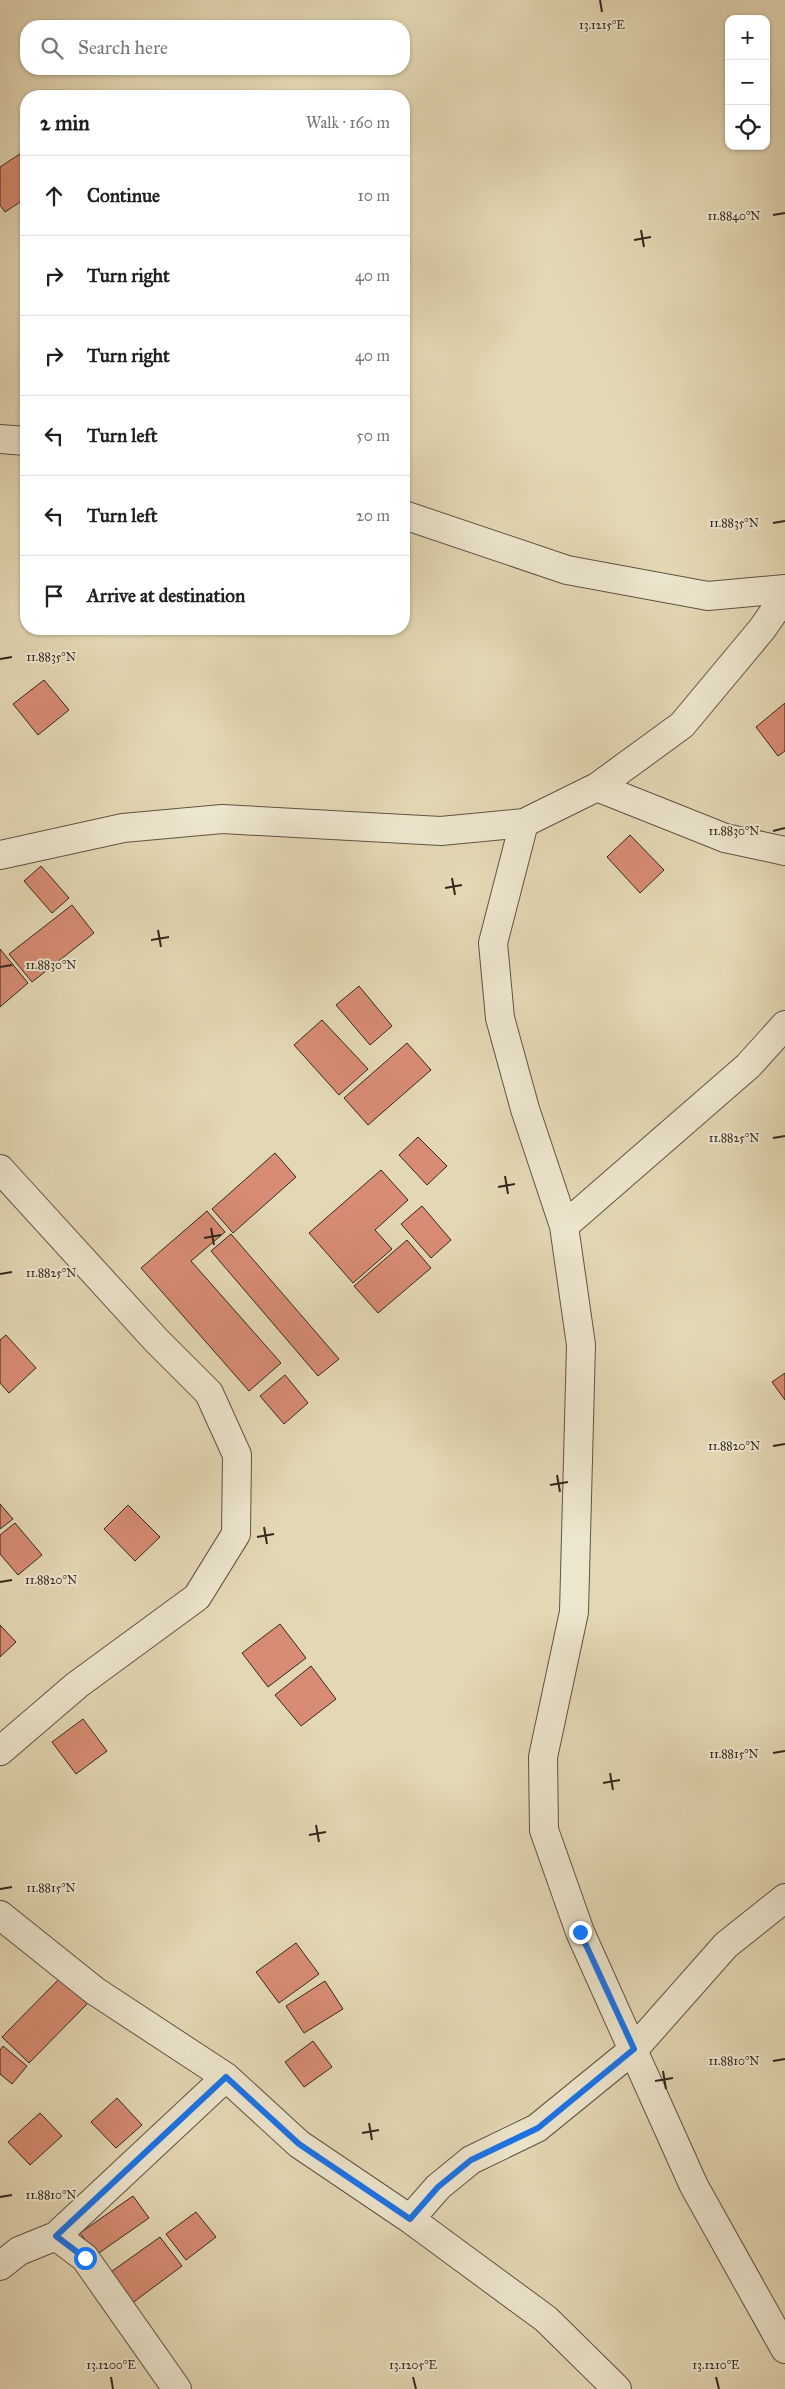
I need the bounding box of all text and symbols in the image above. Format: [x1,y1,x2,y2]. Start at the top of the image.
map controls [725,15,770,150]
button: + [725,15,770,60]
text: 13.1215°E [579,18,625,32]
search box [20,20,410,75]
icon: search [38,34,66,62]
text: Search here [78,36,168,59]
button: − [725,60,770,105]
button: locate [725,105,770,150]
text: 2 min [40,110,90,136]
text: Walk · 160 m [306,113,390,132]
icon: ahead [40,182,68,210]
text: Continue [87,184,160,207]
text: 10 m [358,186,390,205]
text: 11.8840°N [708,209,760,223]
icon: right [40,262,68,290]
text: Turn right [87,264,170,287]
text: 40 m [355,266,390,285]
icon: right [40,342,68,370]
text: Turn right [87,344,170,367]
text: 40 m [355,346,390,365]
icon: left [40,422,68,450]
text: Turn left [87,424,157,447]
text: 50 m [356,426,390,445]
icon: left [40,502,68,530]
text: Turn left [87,504,157,527]
text: 20 m [356,506,390,525]
text: 11.8835°N [709,516,759,530]
icon: arrive [40,582,68,610]
text: Arrive at destination [87,584,245,607]
text: 11.8835°N [26,650,76,664]
text: 11.8830°N [708,824,760,838]
text: 11.8830°N [25,958,77,972]
text: 11.8825°N [709,1131,759,1145]
text: 11.8825°N [26,1266,76,1280]
text: 11.8820°N [708,1439,760,1453]
text: 11.8820°N [25,1573,77,1587]
text: 11.8815°N [709,1747,759,1761]
text: 11.8815°N [26,1881,76,1895]
route end [569,1921,592,1944]
text: 11.8810°N [709,2054,759,2068]
text: 11.8810°N [26,2188,76,2202]
route start [74,2247,97,2270]
text: 13.1200°E [86,2358,136,2372]
text: 13.1205°E [389,2358,437,2372]
text: 13.1210°E [692,2358,740,2372]

